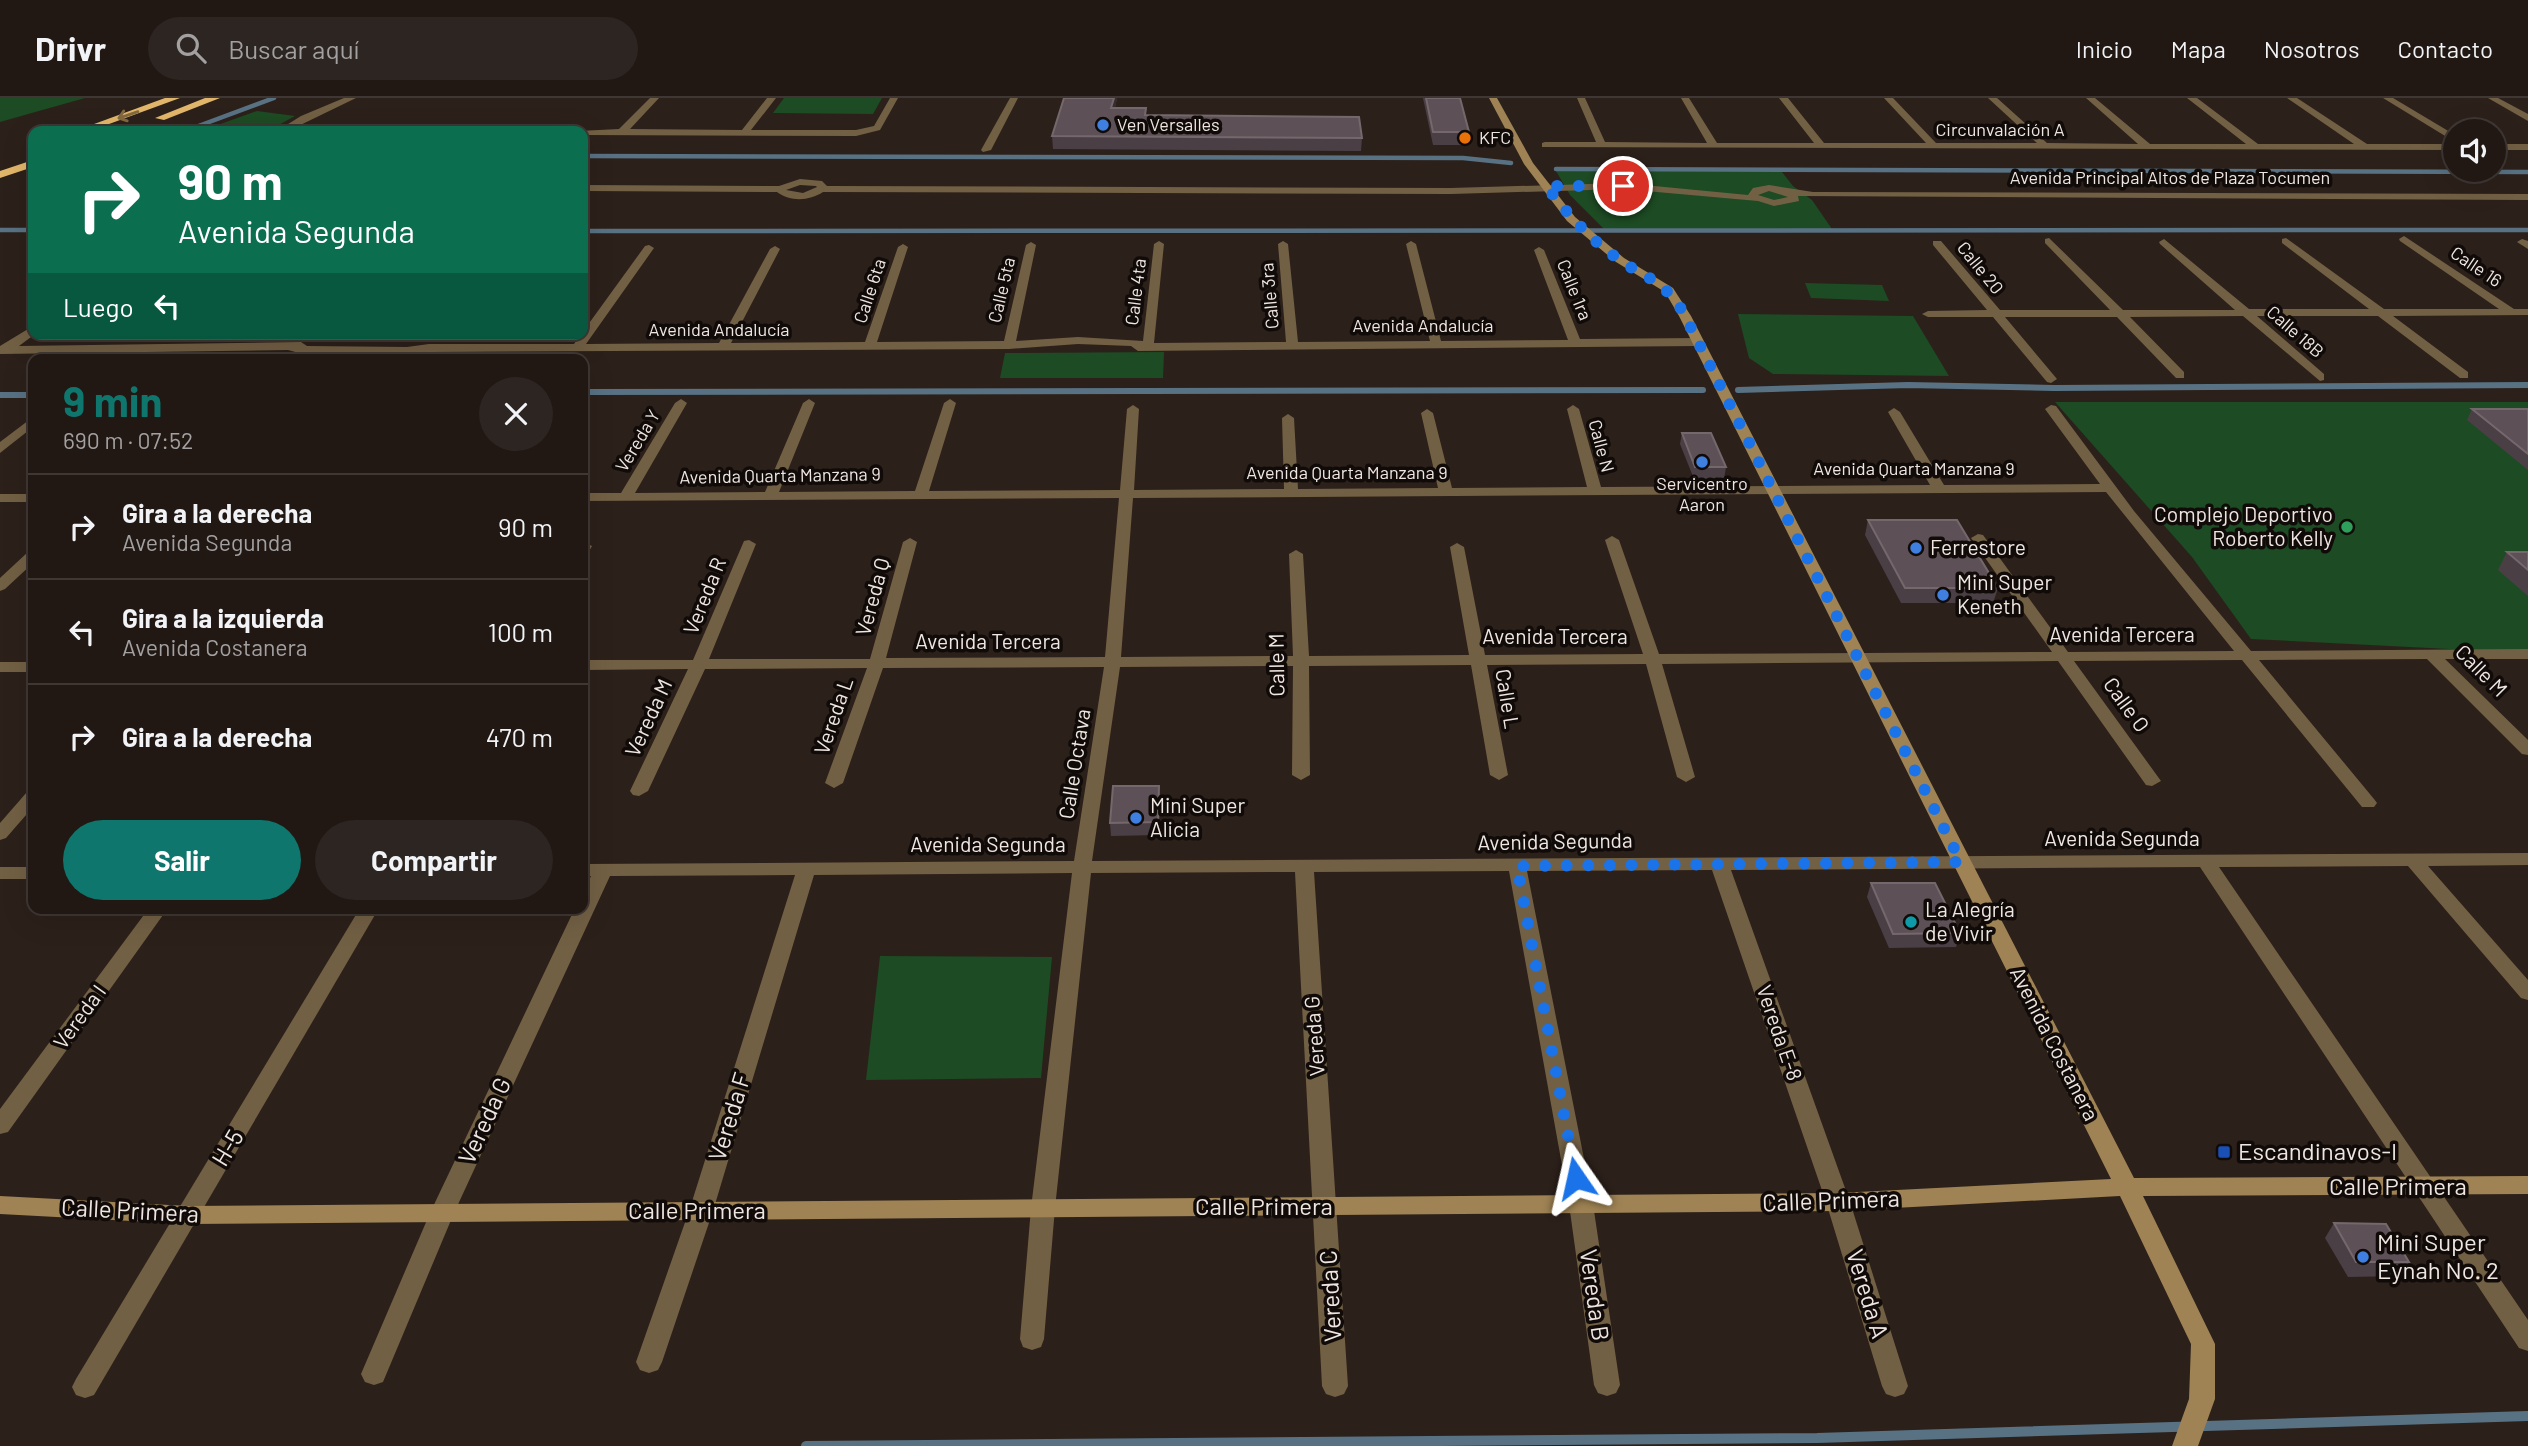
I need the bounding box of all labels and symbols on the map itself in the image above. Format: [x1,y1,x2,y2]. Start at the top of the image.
one-way arrow [117,110,139,122]
place label: Ven Versalles [1117,113,1220,135]
marker: Ven Versalles [1095,117,1111,133]
street label: Circunvalación A [1935,118,2065,140]
place label: KFC [1479,126,1511,148]
marker: KFC [1457,130,1473,146]
pin [1593,156,1653,216]
street label: Avenida Principal Altos de Plaza Tocumen [2010,166,2330,188]
street label: Calle 20 [1953,237,2009,298]
street label: Calle 16 [2447,241,2506,291]
street label: Calle 5ta [983,255,1019,325]
street label: Calle 6ta [848,256,890,326]
street label: Calle 1ra [1553,256,1597,323]
street label: Calle 4ta [1120,257,1150,327]
street label: Calle 3ra [1255,262,1283,330]
street label: Calle 18B [2263,300,2329,362]
street label: Avenida Andalucía [1353,314,1493,336]
street label: Avenida Andalucía [649,318,789,340]
street label: Vereda Y [610,406,664,475]
street label: Calle N [1584,417,1620,474]
marker: Servicentro Aaron [1694,454,1710,470]
street label: Avenida Quarta Manzana 9 [1813,457,2015,479]
street label: Avenida Quarta Manzana 9 [1246,461,1448,483]
street label: Avenida Quarta Manzana 9 [679,462,881,488]
place label: Servicentro Aaron [1656,472,1748,515]
place label: Complejo Deportivo Roberto Kelly [2154,501,2333,550]
marker: Complejo Deportivo Roberto Kelly [2339,519,2355,535]
place label: Ferrestore [1930,534,2026,559]
marker: Ferrestore [1908,540,1924,556]
street label: Vereda R [677,553,730,637]
street label: Vereda Q [849,555,894,638]
place label: Mini Super Keneth [1957,569,2052,618]
marker: Mini Super Keneth [1935,587,1951,603]
street label: Avenida Tercera [2049,621,2195,646]
street label: Avenida Tercera [1482,623,1628,648]
street label: Avenida Tercera [915,628,1061,653]
street label: Calle M [1262,633,1289,697]
street label: Calle M [2451,639,2513,701]
street label: Calle L [1491,667,1526,731]
street label: Calle O [2099,672,2155,736]
street label: Vereda L [808,674,857,757]
street label: Vereda M [619,675,676,760]
street label: Calle Octava [1052,707,1095,821]
place label: Mini Super Alicia [1150,792,1245,841]
marker: Mini Super Alicia [1128,810,1144,826]
street label: Avenida Segunda [2044,825,2200,850]
street label: Avenida Segunda [1477,827,1633,854]
street label: Avenida Segunda [910,831,1066,856]
place label: La Alegría de Vivir [1925,896,2015,945]
marker: La Alegría de Vivir [1903,914,1919,930]
street label: Avenida Costanera [2006,962,2105,1124]
street label: Vereda I [47,979,110,1053]
street label: Vereda E-8 [1752,981,1808,1084]
street label: Vereda G [1298,995,1329,1077]
street label: Vereda F [701,1068,756,1164]
street label: Vereda G [451,1073,516,1168]
street label: H-5 [205,1124,249,1171]
place label: Escandinavos-I [2238,1136,2397,1165]
position arrow [1539,1141,1613,1215]
marker: Escandinavos-I [2216,1144,2232,1160]
street label: Calle Primera [2329,1171,2467,1200]
street label: Calle Primera [1762,1183,1900,1216]
street label: Calle Primera [61,1191,200,1228]
street label: Calle Primera [1195,1191,1333,1220]
street label: Calle Primera [628,1195,766,1224]
place label: Mini Super Eynah No. 2 [2377,1227,2499,1284]
street label: Vereda A [1841,1245,1896,1342]
street label: Vereda B [1575,1247,1616,1343]
street label: Vereda C [1313,1249,1346,1343]
marker: Mini Super Eynah No. 2 [2355,1249,2371,1265]

